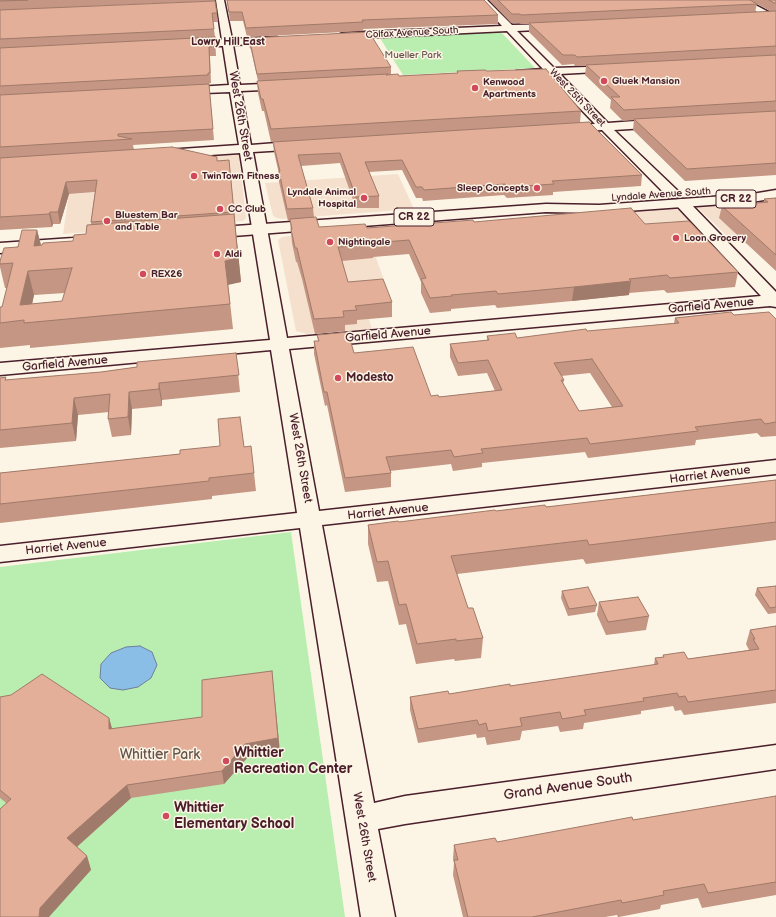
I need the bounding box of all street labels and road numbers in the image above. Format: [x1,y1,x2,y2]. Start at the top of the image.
street label: Colfax Avenue South [365,25,459,41]
street label: West 25th Street [546,67,608,129]
street label: West 26th Street [225,70,255,162]
street label: Lyndale Avenue South [611,186,711,204]
road number: CR 22 [716,190,756,208]
road number: CR 22 [394,208,434,226]
street label: Garfield Avenue [668,295,754,317]
street label: Garfield Avenue [345,324,431,346]
street label: Garfield Avenue [22,353,108,375]
street label: West 26th Street [285,412,315,504]
street label: Harriet Avenue [669,463,751,487]
street label: Harriet Avenue [347,501,429,523]
street label: Harriet Avenue [25,536,107,558]
street label: Grand Avenue South [503,770,633,804]
street label: West 26th Street [349,791,379,883]

